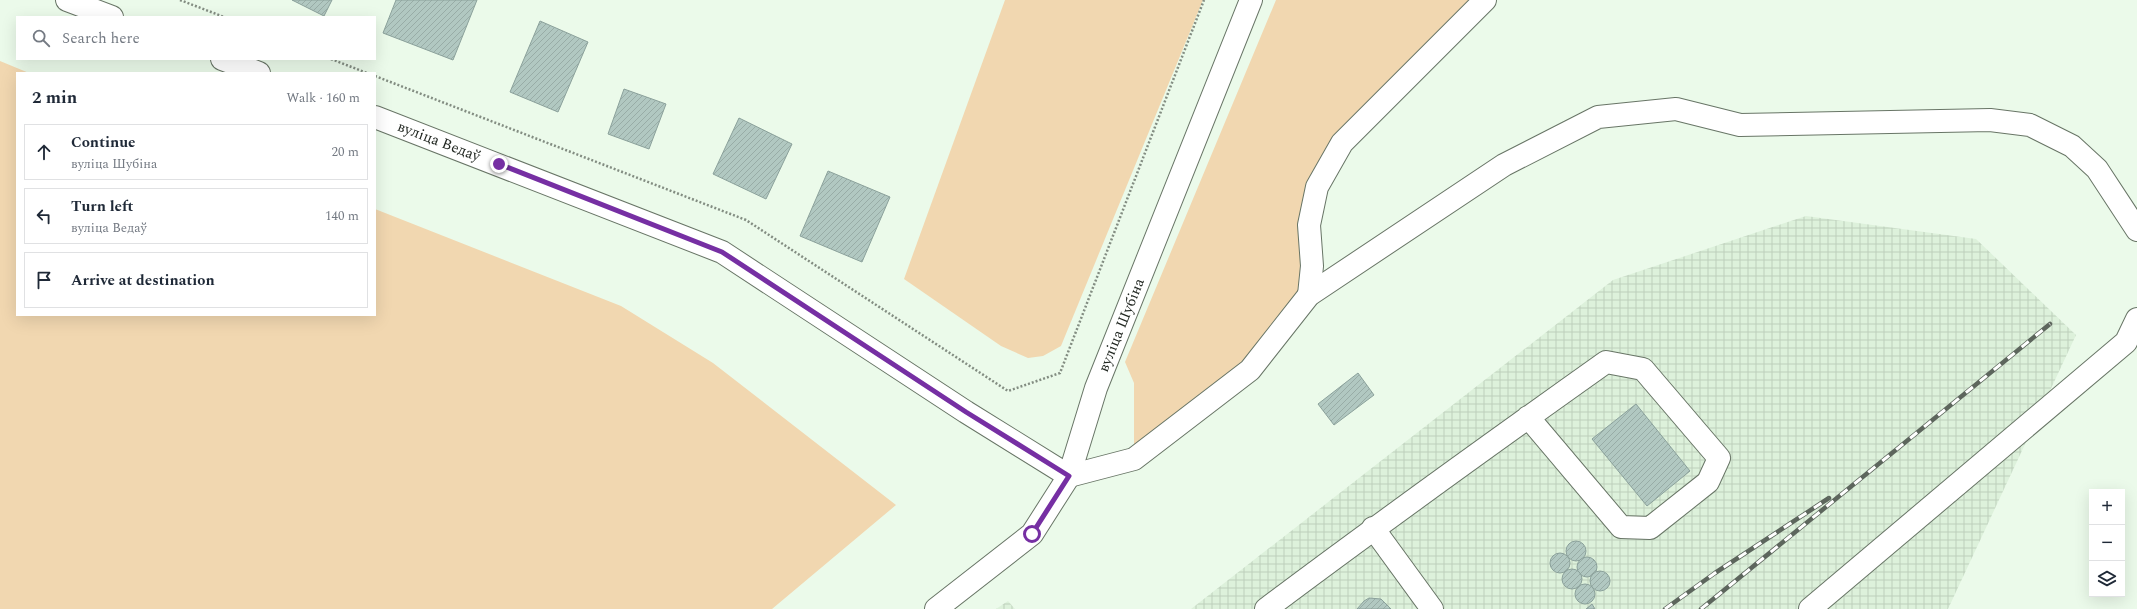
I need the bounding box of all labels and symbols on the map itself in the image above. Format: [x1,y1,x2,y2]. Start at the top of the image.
street label: вуліца Ведаў [394,115,484,168]
route end [490,155,508,173]
street label: вуліца Шубіна [1092,274,1151,376]
route start [1023,525,1041,543]

